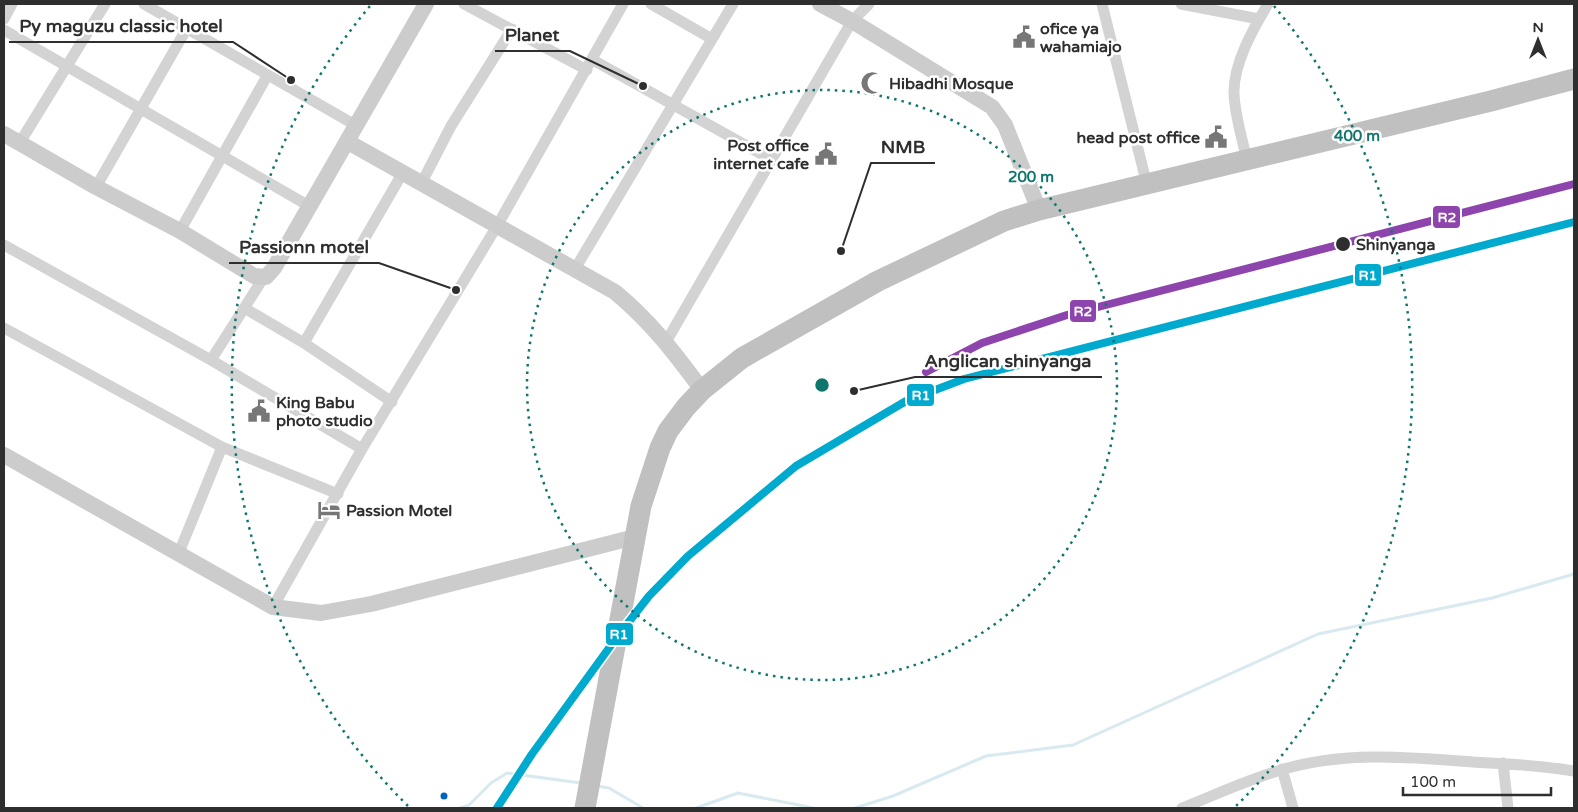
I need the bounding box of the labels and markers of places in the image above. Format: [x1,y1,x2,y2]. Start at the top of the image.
callout: Py maguzu classic hotel [9,9,233,42]
callout: Planet [495,18,570,51]
place label: ofice ya wahamiajo [1040,19,1122,57]
public building icon: ofice ya wahamiajo [1011,24,1037,50]
mosque icon: Hibadhi Mosque [859,70,885,96]
place label: Hibadhi Mosque [889,74,1014,94]
public building icon: head post office [1203,124,1229,150]
place label: head post office [1077,128,1200,148]
callout: NMB [871,130,935,163]
place label: Post office internet cafe [713,136,809,174]
public building icon: Post office internet cafe [813,141,839,167]
callout: Passionn motel [229,230,379,263]
marker: Shinyanga [1334,235,1352,253]
place label: Shinyanga [1356,235,1435,255]
callout: Anglican shinyanga [915,344,1102,377]
centre of rings [813,376,831,394]
place label: King Babu photo studio [276,393,373,431]
public building icon: King Babu photo studio [246,398,272,424]
hotel icon: Passion Motel [316,497,342,523]
place label: Passion Motel [346,501,452,521]
unlabelled marker [439,791,449,801]

